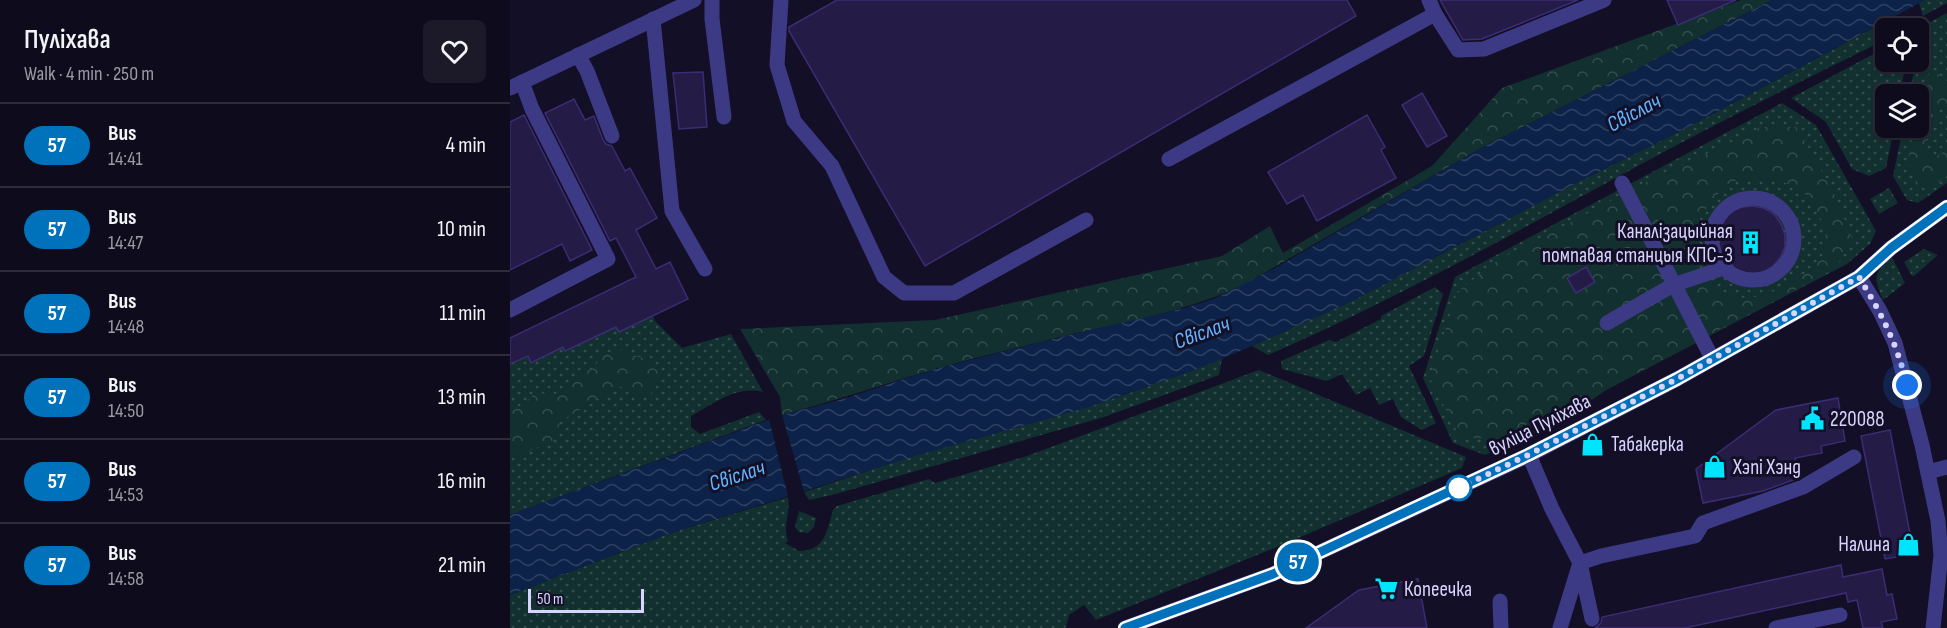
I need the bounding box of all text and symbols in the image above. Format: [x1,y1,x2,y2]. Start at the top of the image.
map controls [1875,18,1929,138]
button: locate [1875,18,1929,72]
button: heart [423,20,486,83]
text: Пуліхава [24,23,111,56]
text: Walk · 4 min · 250 m [24,62,154,86]
button: layers [1875,84,1929,138]
water label: Свіслач [1602,87,1666,138]
text: Bus [108,120,137,147]
text: 4 min [446,132,486,159]
text: 57 [48,133,66,158]
text: 14:41 [108,147,143,171]
text: Bus [108,204,137,231]
text: 10 min [437,216,486,243]
text: 57 [48,217,66,242]
place label: Каналізацыйная помпавая станцыя КПС-3 [1542,219,1733,268]
building icon: Каналізацыйная помпавая станцыя КПС-3 [1738,230,1764,256]
text: 14:47 [108,231,143,255]
text: Bus [108,288,137,315]
text: 11 min [439,300,486,327]
text: 57 [48,301,66,326]
water label: Свіслач [1170,310,1234,355]
text: 14:48 [108,315,144,339]
your location [1892,370,1922,400]
text: Bus [108,372,137,399]
text: 13 min [438,384,486,411]
text: 57 [48,385,66,410]
street label: вуліца Пуліхава [1485,389,1595,461]
text: 14:50 [108,399,144,423]
public building icon: 220088 [1799,406,1825,432]
place label: 220088 [1830,407,1884,432]
shop icon: Табакерка [1580,431,1606,457]
place label: Табакерка [1611,432,1684,457]
water label: Свіслач [706,454,769,498]
shop icon: Хэпі Хэнд [1702,454,1728,480]
place label: Хэпі Хэнд [1732,455,1801,480]
text: Bus [108,456,137,483]
text: 16 min [438,468,486,495]
text: 57 [48,469,66,494]
unlabelled marker [1446,475,1472,501]
text: 14:53 [108,483,144,507]
shop icon: Налина [1895,531,1921,557]
place label: Налина [1838,532,1890,557]
text: Bus [108,540,137,567]
line badge: 57 [1271,542,1325,582]
text: 57 [1289,550,1307,575]
text: 21 min [438,552,486,579]
text: 57 [48,553,66,578]
text: 14:58 [108,567,144,591]
supermarket icon: Копеечка [1373,576,1399,602]
place label: Копеечка [1404,577,1472,602]
scale bar [528,586,644,614]
text: 50 m [537,590,563,609]

